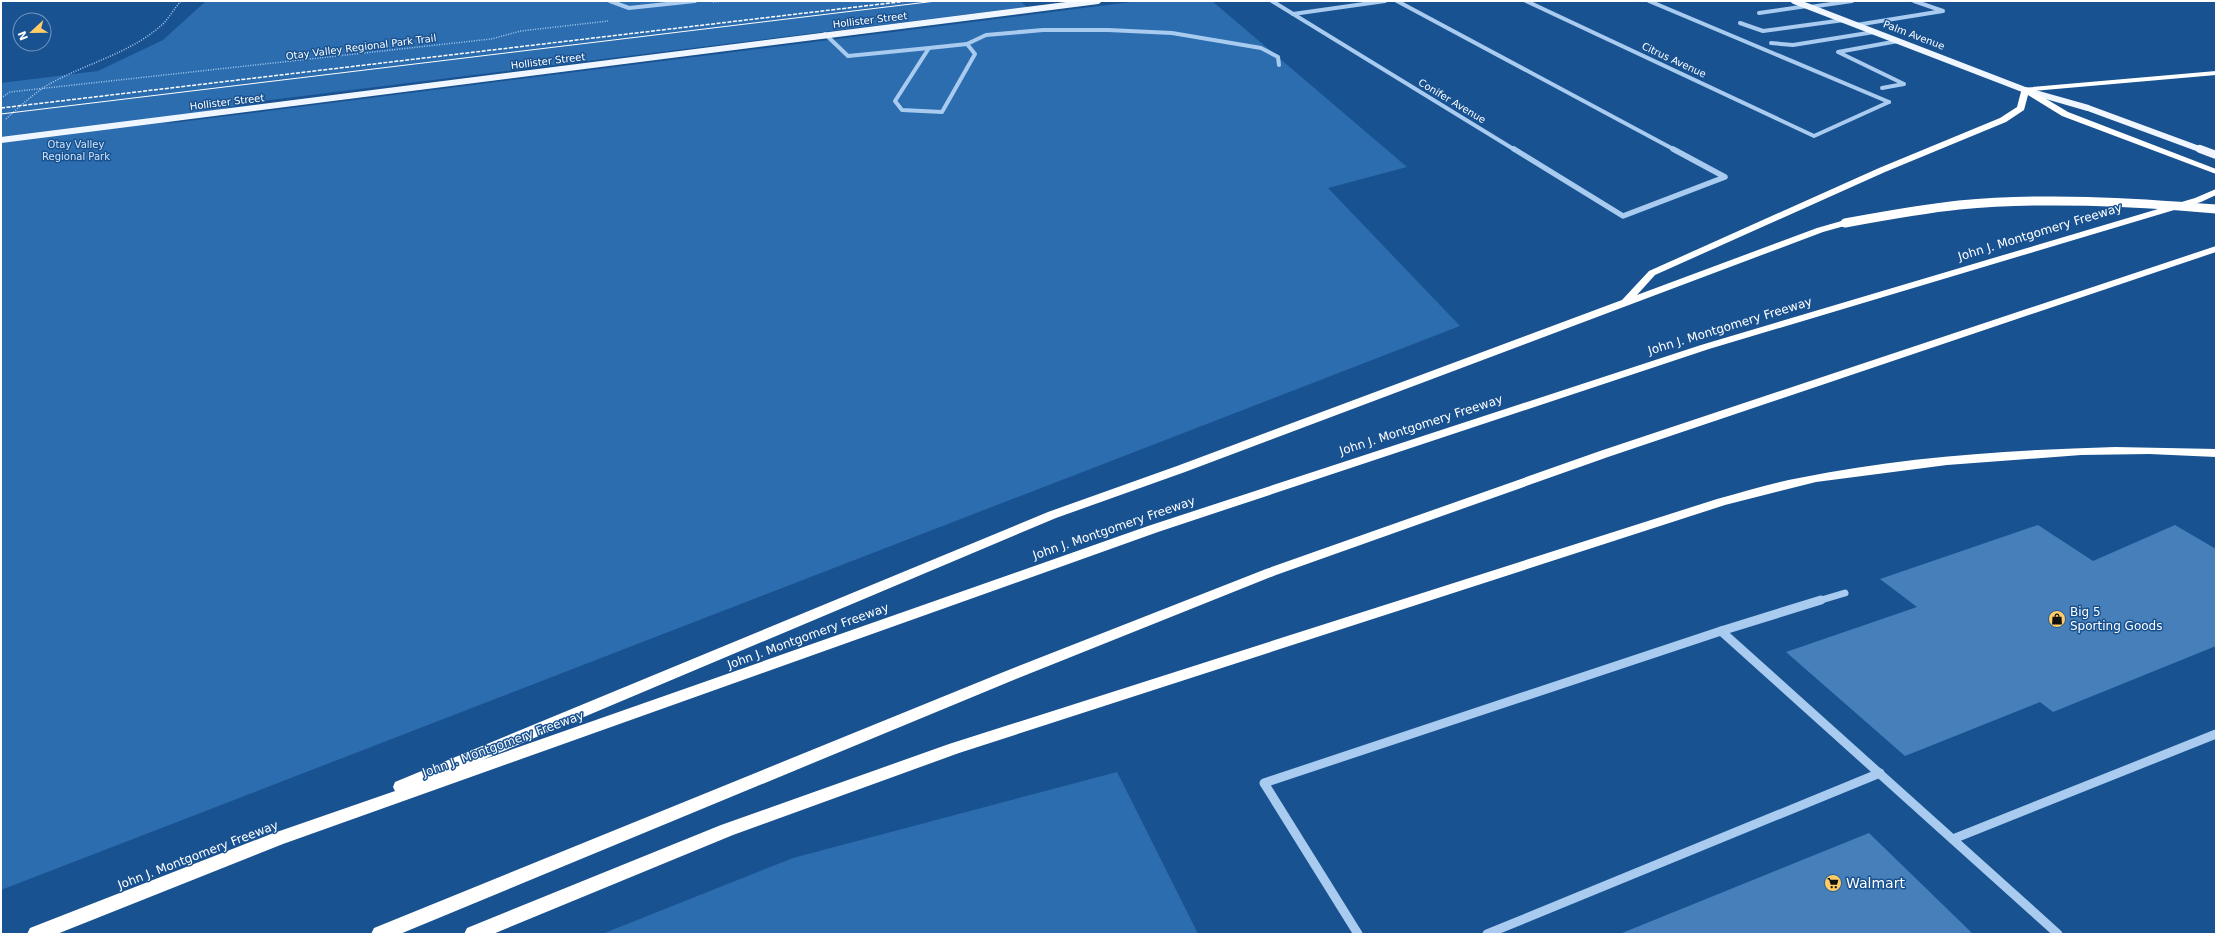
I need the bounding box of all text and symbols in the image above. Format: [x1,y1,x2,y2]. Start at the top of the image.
street label: Hollister Street [832,10,908,30]
north arrow [12,12,52,52]
street label: Palm Avenue [1882,18,1946,52]
text: N [15,29,31,42]
street label: Otay Valley Regional Park Trail [285,32,437,62]
street label: Citrus Avenue [1640,40,1708,80]
street label: Hollister Street [510,51,586,71]
street label: Conifer Avenue [1416,77,1488,125]
street label: Hollister Street [189,92,265,112]
park label: Otay Valley Regional Park [42,139,110,162]
street label: John J. Montgomery Freeway [1955,200,2124,264]
street label: John J. Montgomery Freeway [1645,294,1814,358]
street label: John J. Montgomery Freeway [1337,392,1504,458]
street label: John J. Montgomery Freeway [1030,494,1197,563]
street label: John J. Montgomery Freeway [724,600,891,672]
place label: Big 5 Sporting Goods [2070,605,2162,633]
shop icon: Big 5 Sporting Goods [2047,609,2067,629]
street label: John J. Montgomery Freeway [419,708,586,780]
street label: John J. Montgomery Freeway [115,818,280,892]
supermarket icon: Walmart [1823,873,1843,893]
place label: Walmart [1846,875,1905,891]

